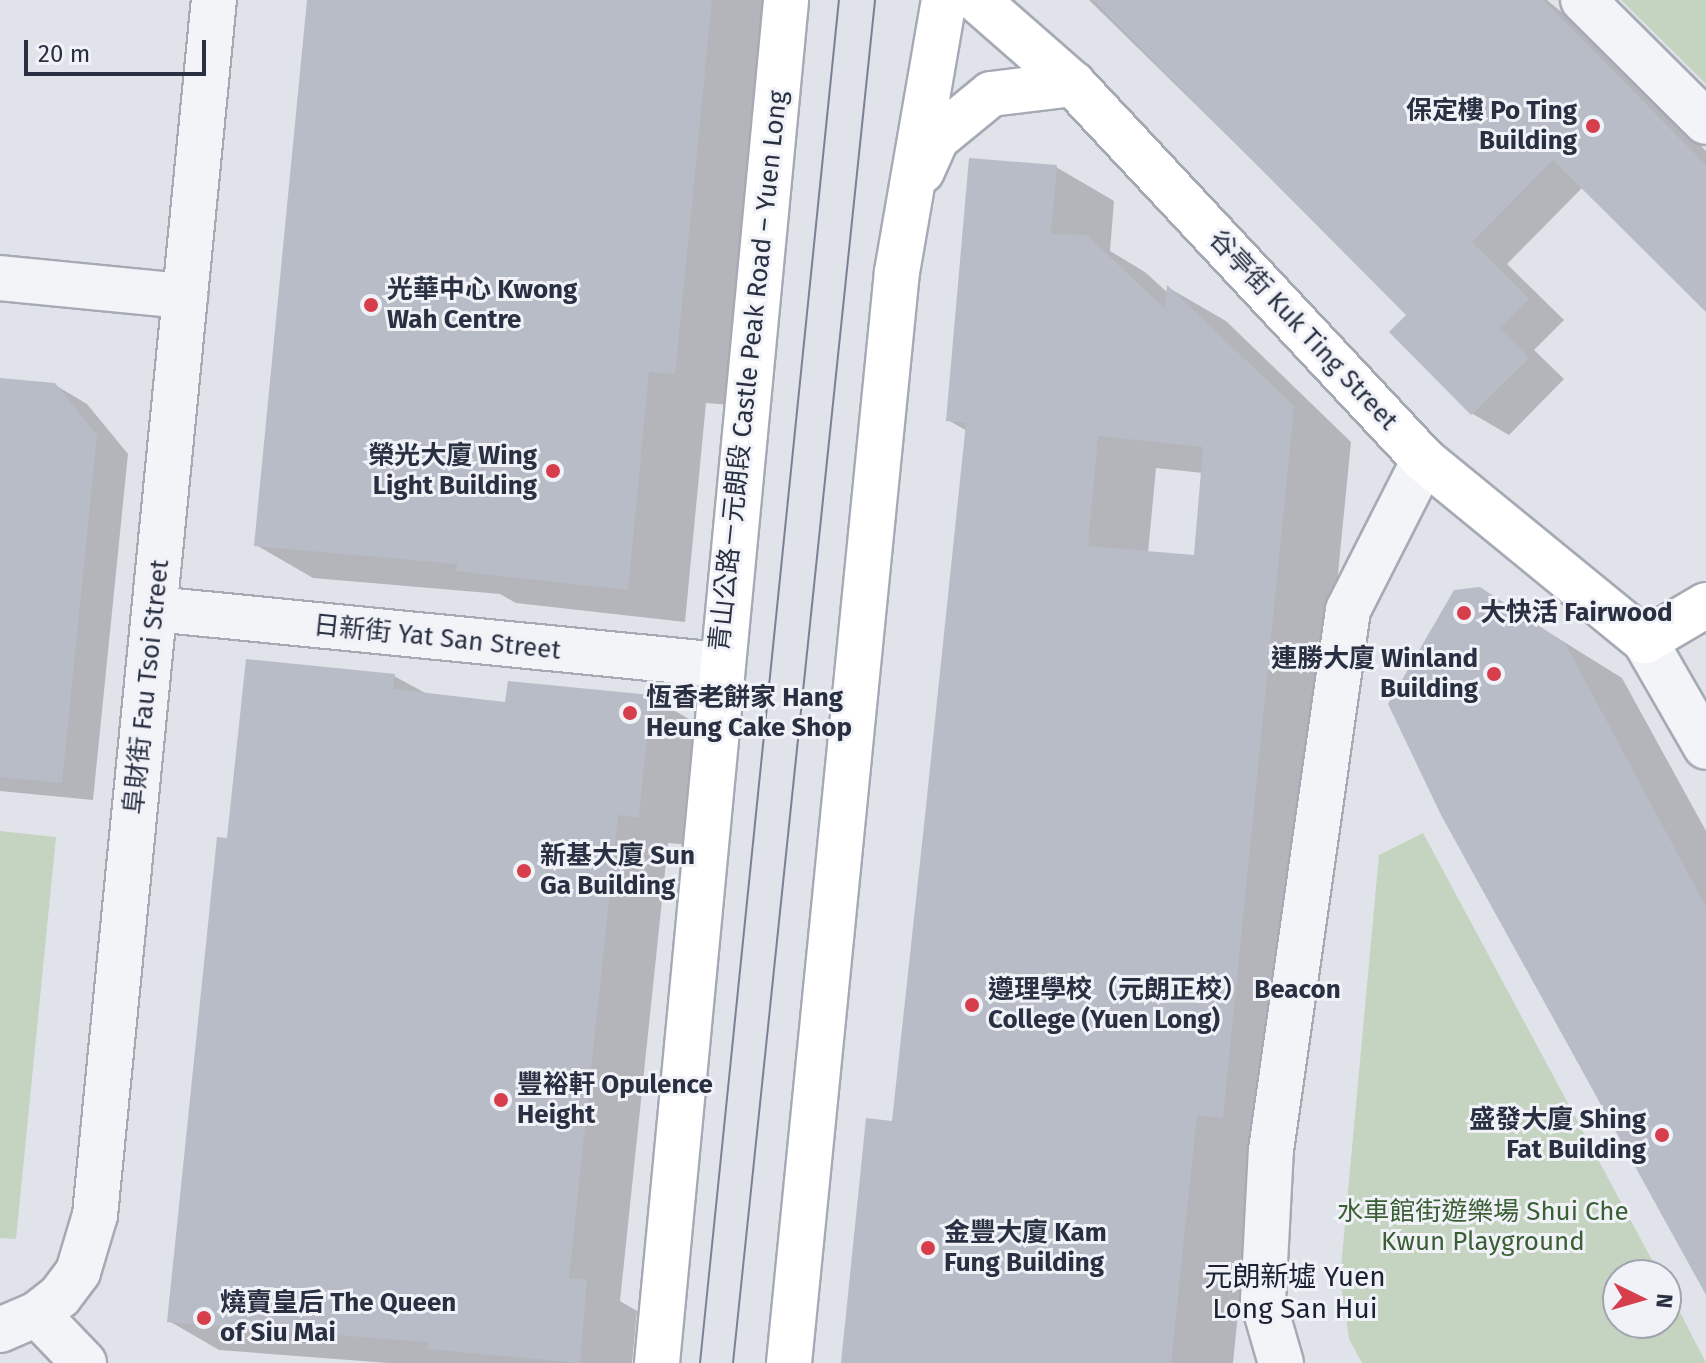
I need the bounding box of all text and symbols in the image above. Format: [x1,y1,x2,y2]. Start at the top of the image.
scale bar [28,24,210,74]
text: 20 m [38,40,90,68]
street label: 青山公路－元朗段 Castle Peak Road – Yuen Long [704,89,794,653]
place label: 保定樓 Po Ting Building [1406,95,1577,156]
marker: 保定樓 Po Ting Building [1584,117,1602,135]
street label: 谷亭街 Kuk Ting Street [1202,223,1404,437]
place label: 光華中心 Kwong Wah Centre [387,274,577,336]
marker: 光華中心 Kwong Wah Centre [362,296,380,314]
place label: 榮光大廈 Wing Light Building [368,440,537,502]
marker: 榮光大廈 Wing Light Building [544,462,562,480]
street label: 阜財街 Fau Tsoi Street [118,558,176,816]
place label: 大快活 Fairwood [1480,597,1673,629]
marker: 大快活 Fairwood [1455,604,1473,622]
street label: 日新街 Yat San Street [312,609,562,667]
place label: 連勝大廈 Winland Building [1271,643,1478,704]
marker: 連勝大廈 Winland Building [1485,665,1503,683]
place label: 恆香老餅家 Hang Heung Cake Shop [646,682,852,744]
marker: 恆香老餅家 Hang Heung Cake Shop [621,704,639,722]
place label: 新基大廈 Sun Ga Building [540,840,695,902]
marker: 新基大廈 Sun Ga Building [515,862,533,880]
place label: 遵理學校（元朗正校） Beacon College (Yuen Long) [988,974,1341,1036]
marker: 遵理學校（元朗正校） Beacon College (Yuen Long) [963,996,981,1014]
place label: 豐裕軒 Opulence Height [517,1069,713,1130]
marker: 豐裕軒 Opulence Height [492,1091,510,1109]
place label: 盛發大廈 Shing Fat Building [1469,1104,1646,1166]
marker: 盛發大廈 Shing Fat Building [1653,1126,1671,1144]
park label: 水車館街遊樂場 Shui Che Kwun Playground [1337,1196,1629,1258]
place label: 金豐大廈 Kam Fung Building [944,1217,1107,1278]
marker: 金豐大廈 Kam Fung Building [919,1239,937,1257]
north arrow [1602,1259,1682,1339]
district label: 元朗新墟 Yuen Long San Hui [1200,1260,1390,1326]
place label: 燒賣皇后 The Queen of Siu Mai [220,1287,456,1348]
text: N [1650,1293,1678,1309]
marker: 燒賣皇后 The Queen of Siu Mai [195,1309,213,1327]

